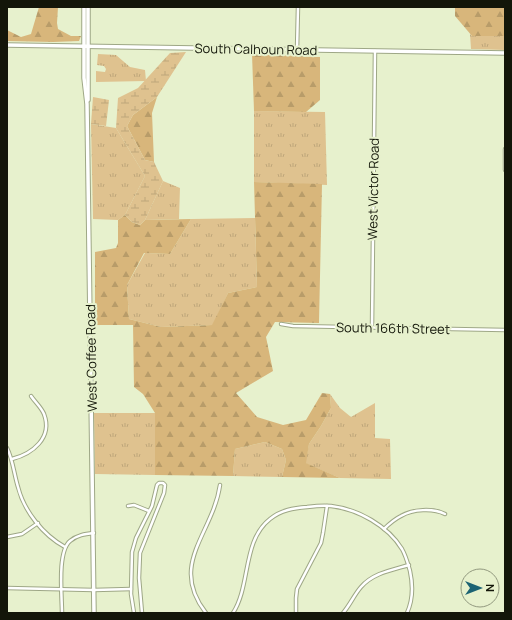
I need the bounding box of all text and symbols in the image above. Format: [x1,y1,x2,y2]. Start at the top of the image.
street label: South Calhoun Road [194,39,318,59]
street label: West Victor Road [363,138,383,240]
street label: West Coffee Road [81,304,101,412]
street label: South 166th Street [336,318,450,338]
north arrow [460,568,500,608]
text: N [483,584,498,592]

